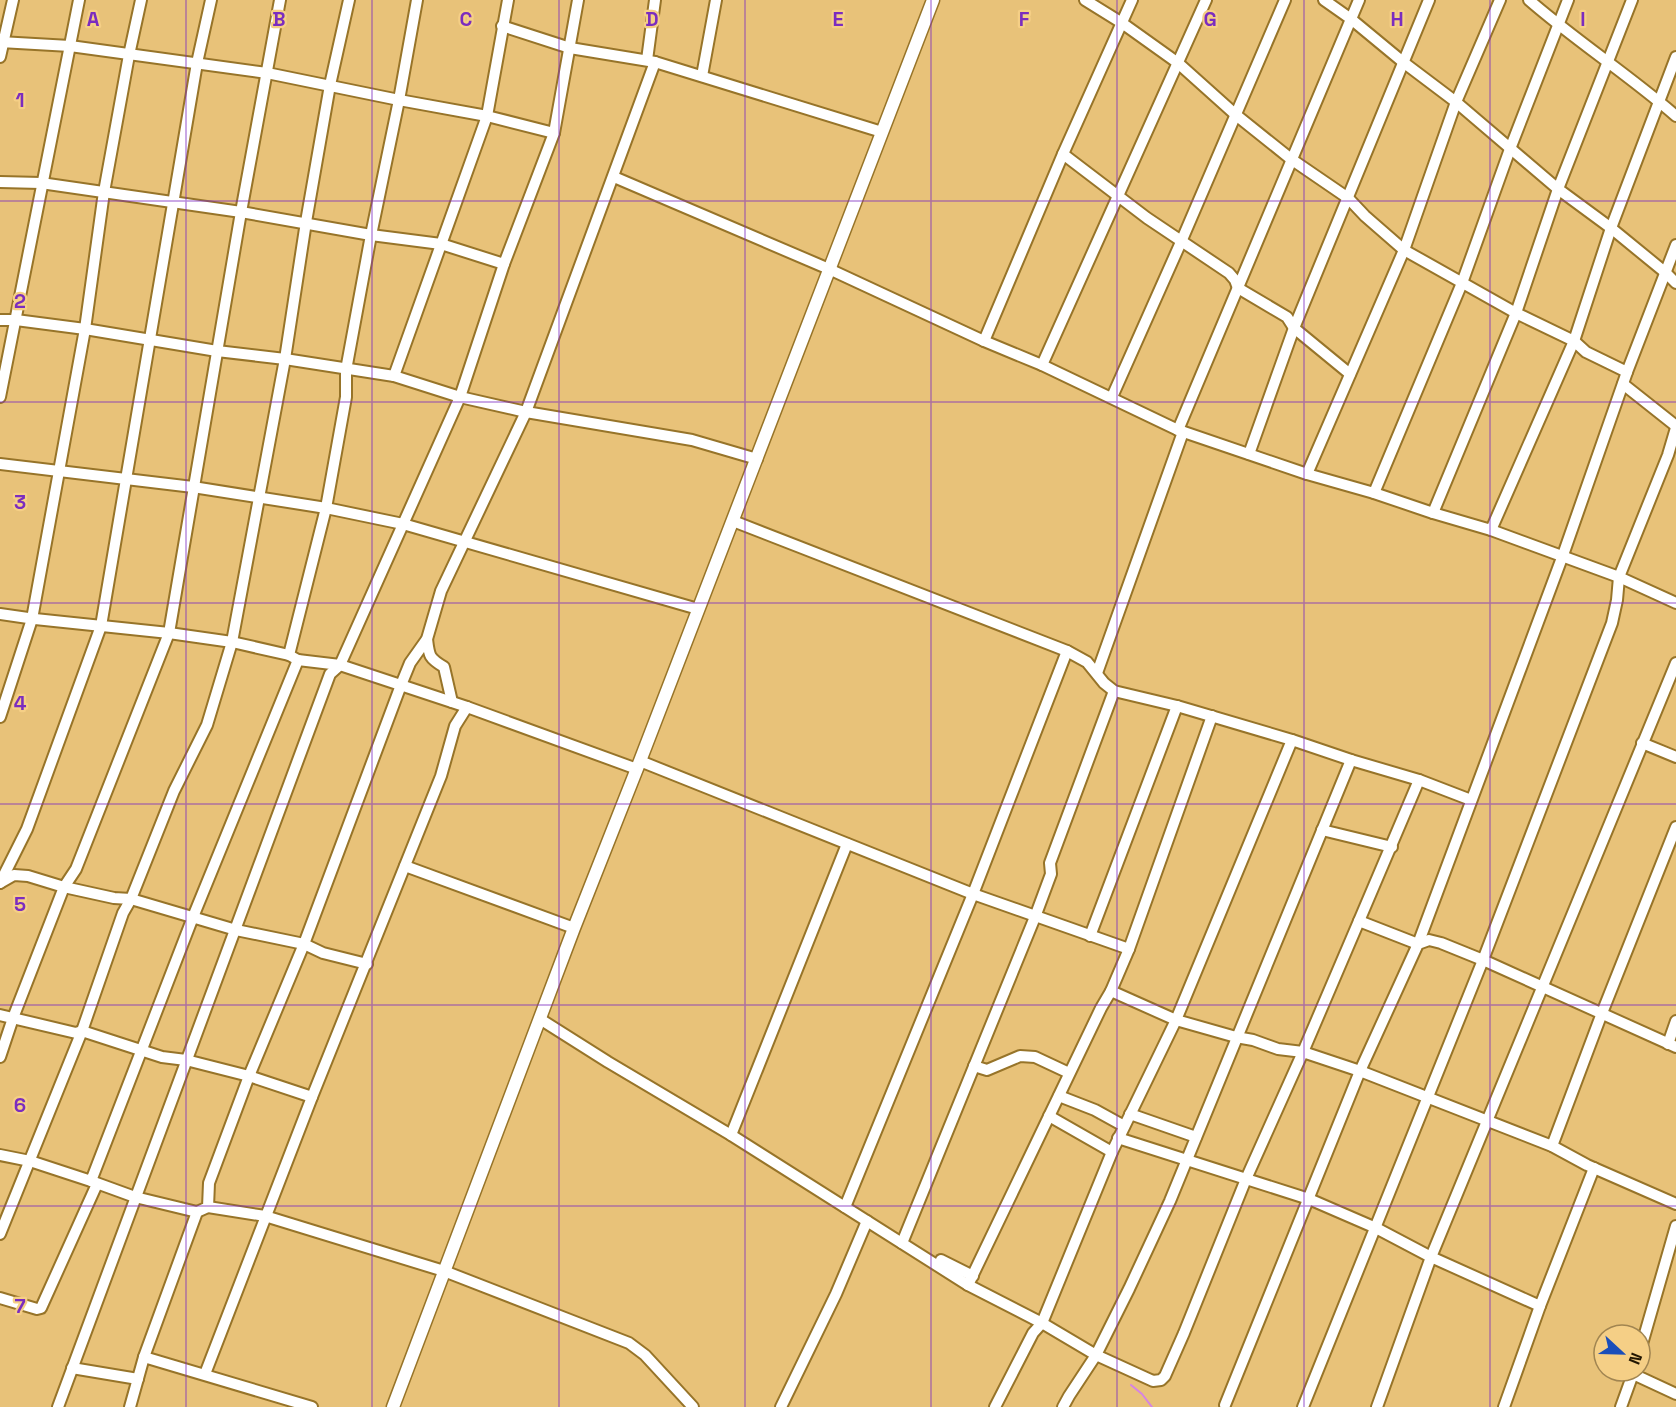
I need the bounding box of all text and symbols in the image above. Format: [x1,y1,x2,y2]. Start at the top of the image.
text: A [87,6,100,32]
text: B [272,6,286,32]
text: C [460,6,473,32]
text: D [645,6,659,32]
text: E [832,6,844,32]
text: F [1019,6,1030,32]
text: G [1203,6,1217,32]
text: H [1390,6,1404,32]
text: I [1580,6,1586,32]
text: 1 [15,87,25,113]
text: 2 [14,288,26,314]
text: 3 [14,489,26,515]
text: 4 [14,690,27,716]
text: 5 [14,891,26,917]
text: 6 [14,1092,26,1118]
text: 7 [14,1293,26,1319]
north arrow [1592,1323,1652,1383]
text: N [1624,1350,1647,1367]

